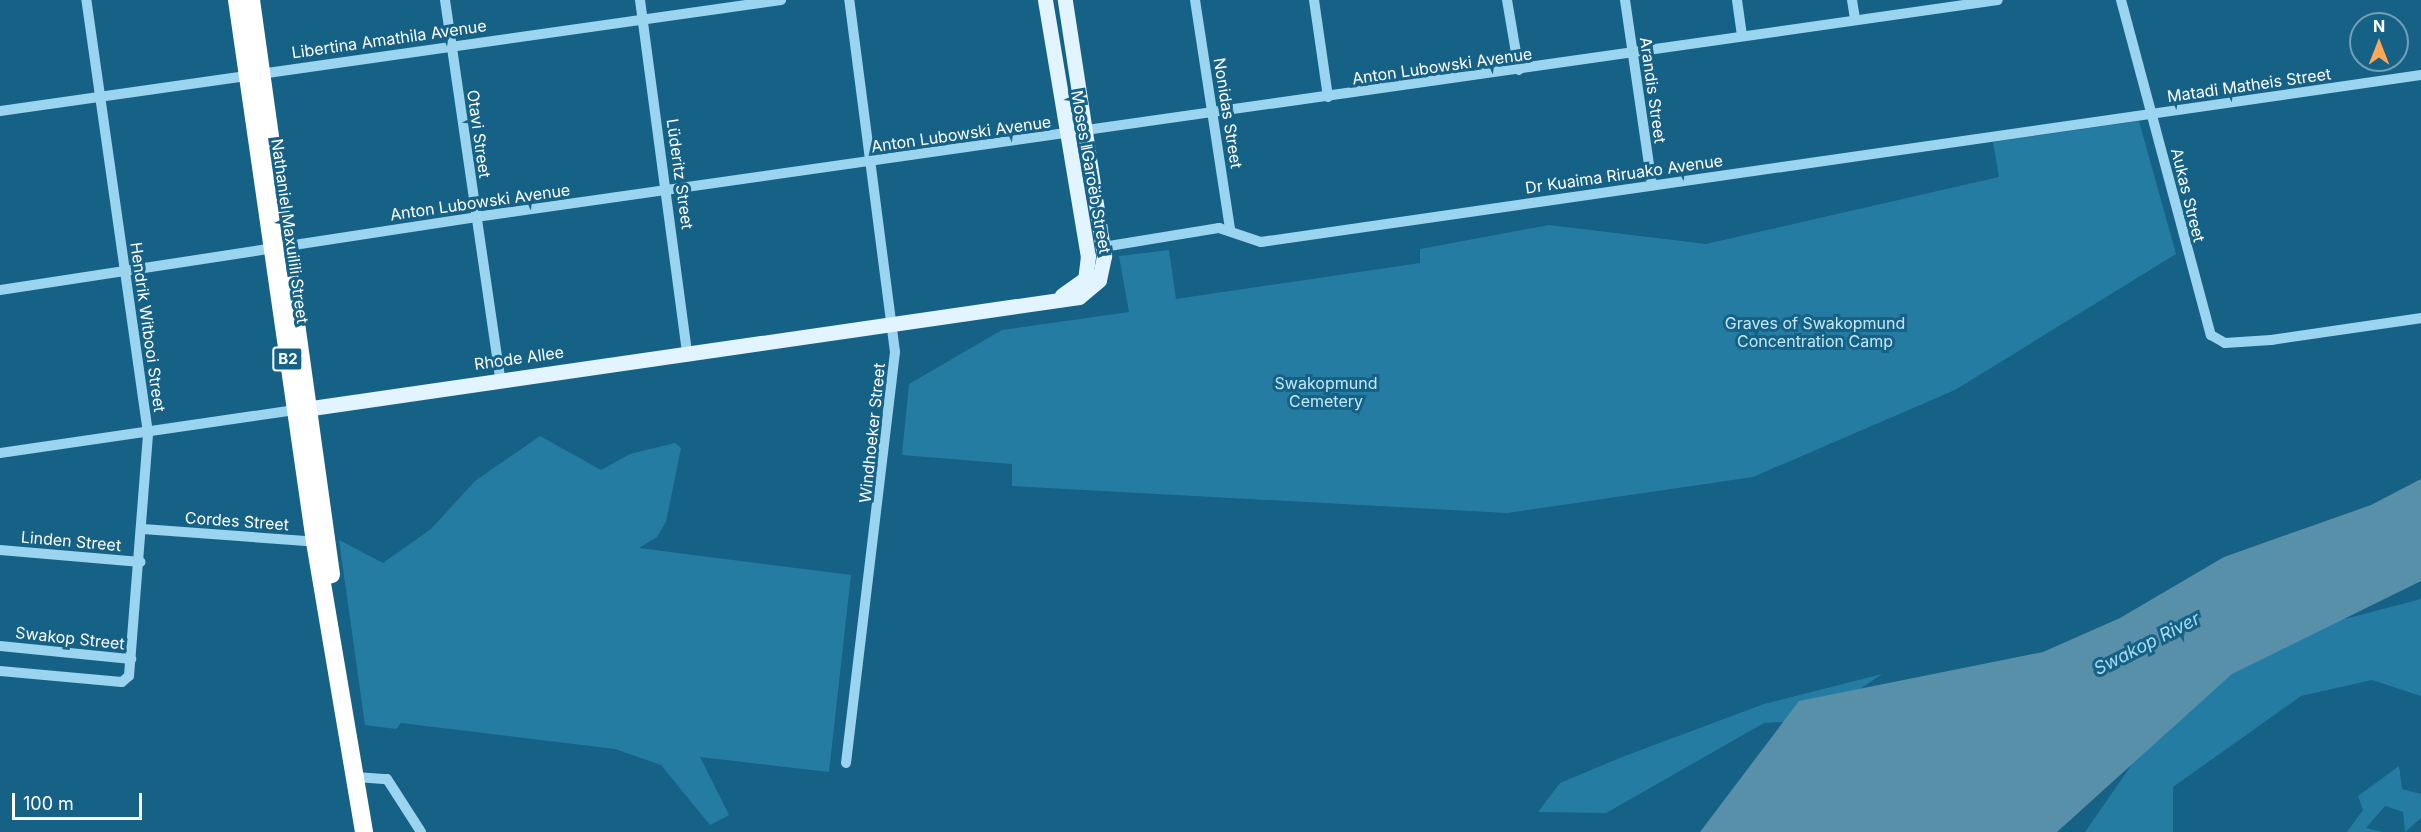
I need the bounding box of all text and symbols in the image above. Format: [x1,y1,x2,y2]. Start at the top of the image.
north arrow [2349,12,2409,72]
street label: Libertina Amathila Avenue [290,16,488,62]
text: N [2373,16,2385,36]
street label: Arandis Street [1636,36,1670,144]
street label: Anton Lubowski Avenue [1351,44,1533,88]
street label: Nonidas Street [1210,56,1246,170]
street label: Matadi Matheis Street [2166,64,2332,106]
street label: Otavi Street [463,89,495,179]
street label: Moses ǁGaroëb Street [1067,89,1115,255]
street label: Anton Lubowski Avenue [870,112,1052,156]
street label: Lüderitz Street [663,117,697,231]
street label: Nathaniel Maxuilili Street [268,137,312,325]
street label: Aukas Street [2167,146,2209,244]
street label: Dr Kuaima Riruako Avenue [1524,151,1724,197]
street label: Anton Lubowski Avenue [389,180,571,224]
street label: Hendrik Witbooi Street [127,241,169,413]
park label: Graves of Swakopmund Concentration Camp [1725,313,1905,351]
street label: Rhode Allee [473,342,565,374]
road number: B2 [272,347,304,371]
street label: Windhoeker Street [855,362,889,504]
park label: Swakopmund Cemetery [1275,373,1377,411]
street label: Cordes Street [184,508,290,534]
street label: Linden Street [20,527,122,555]
water label: Swakop River [2090,608,2204,680]
street label: Swakop Street [14,623,126,653]
scale bar [15,781,146,819]
text: 100 m [23,793,74,814]

